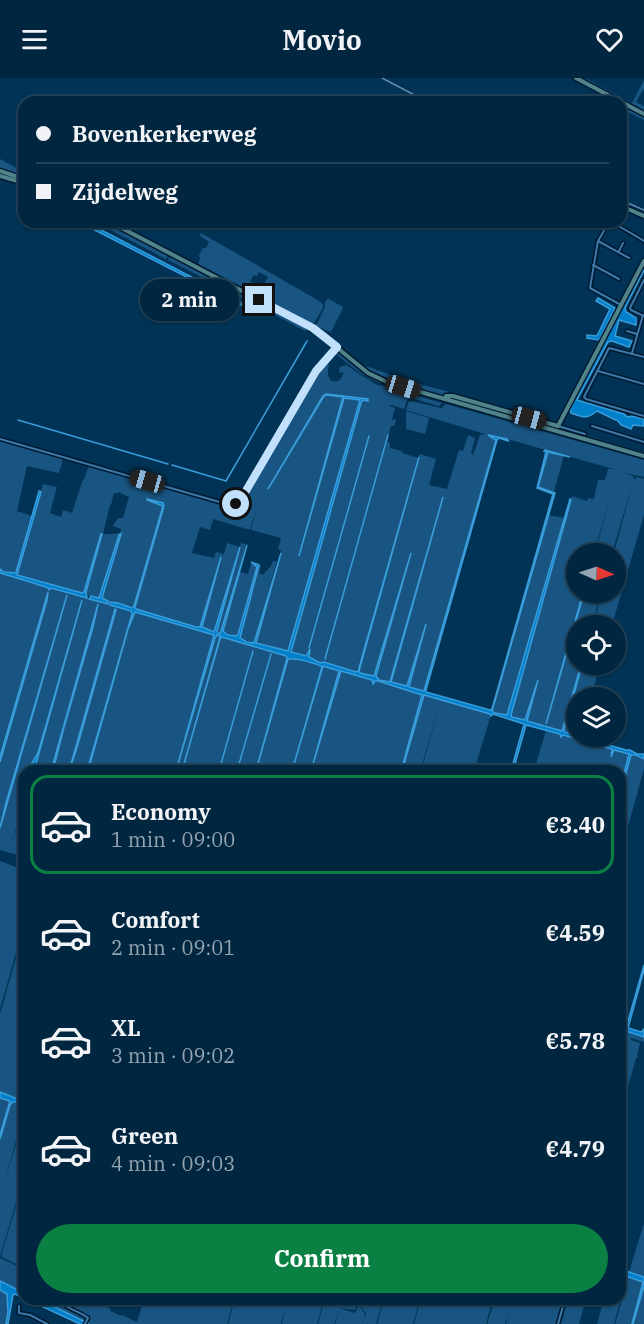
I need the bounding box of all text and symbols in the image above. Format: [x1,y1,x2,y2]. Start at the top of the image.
text: Movio [282,22,362,57]
icon: menu [18,23,51,56]
icon: heart [593,23,626,56]
text: Bovenkerkerweg [72,119,256,148]
text: Zijdelweg [72,177,178,206]
callout: 2 min [139,279,238,321]
text: 2 min [162,286,218,313]
route end [245,286,272,313]
car [383,373,423,401]
car [509,405,549,431]
car [127,467,167,495]
route start [222,490,249,517]
north arrow [566,543,626,603]
map controls [566,543,626,747]
button: locate [566,615,626,675]
button: layers [566,687,626,747]
text: Economy [111,797,211,826]
icon: car [39,798,93,852]
text: €3.40 [546,810,605,839]
text: 1 min · 09:00 [111,826,235,853]
text: Comfort [111,905,200,934]
icon: car [39,906,93,960]
text: €4.59 [546,918,605,947]
text: 2 min · 09:01 [111,934,235,961]
text: XL [111,1013,141,1042]
icon: car [39,1014,93,1068]
text: €5.78 [546,1026,605,1055]
text: 3 min · 09:02 [111,1042,235,1069]
text: Green [111,1121,178,1150]
icon: car [39,1122,93,1176]
text: €4.79 [546,1134,605,1163]
text: 4 min · 09:03 [111,1150,235,1177]
button: Confirm [36,1224,608,1293]

